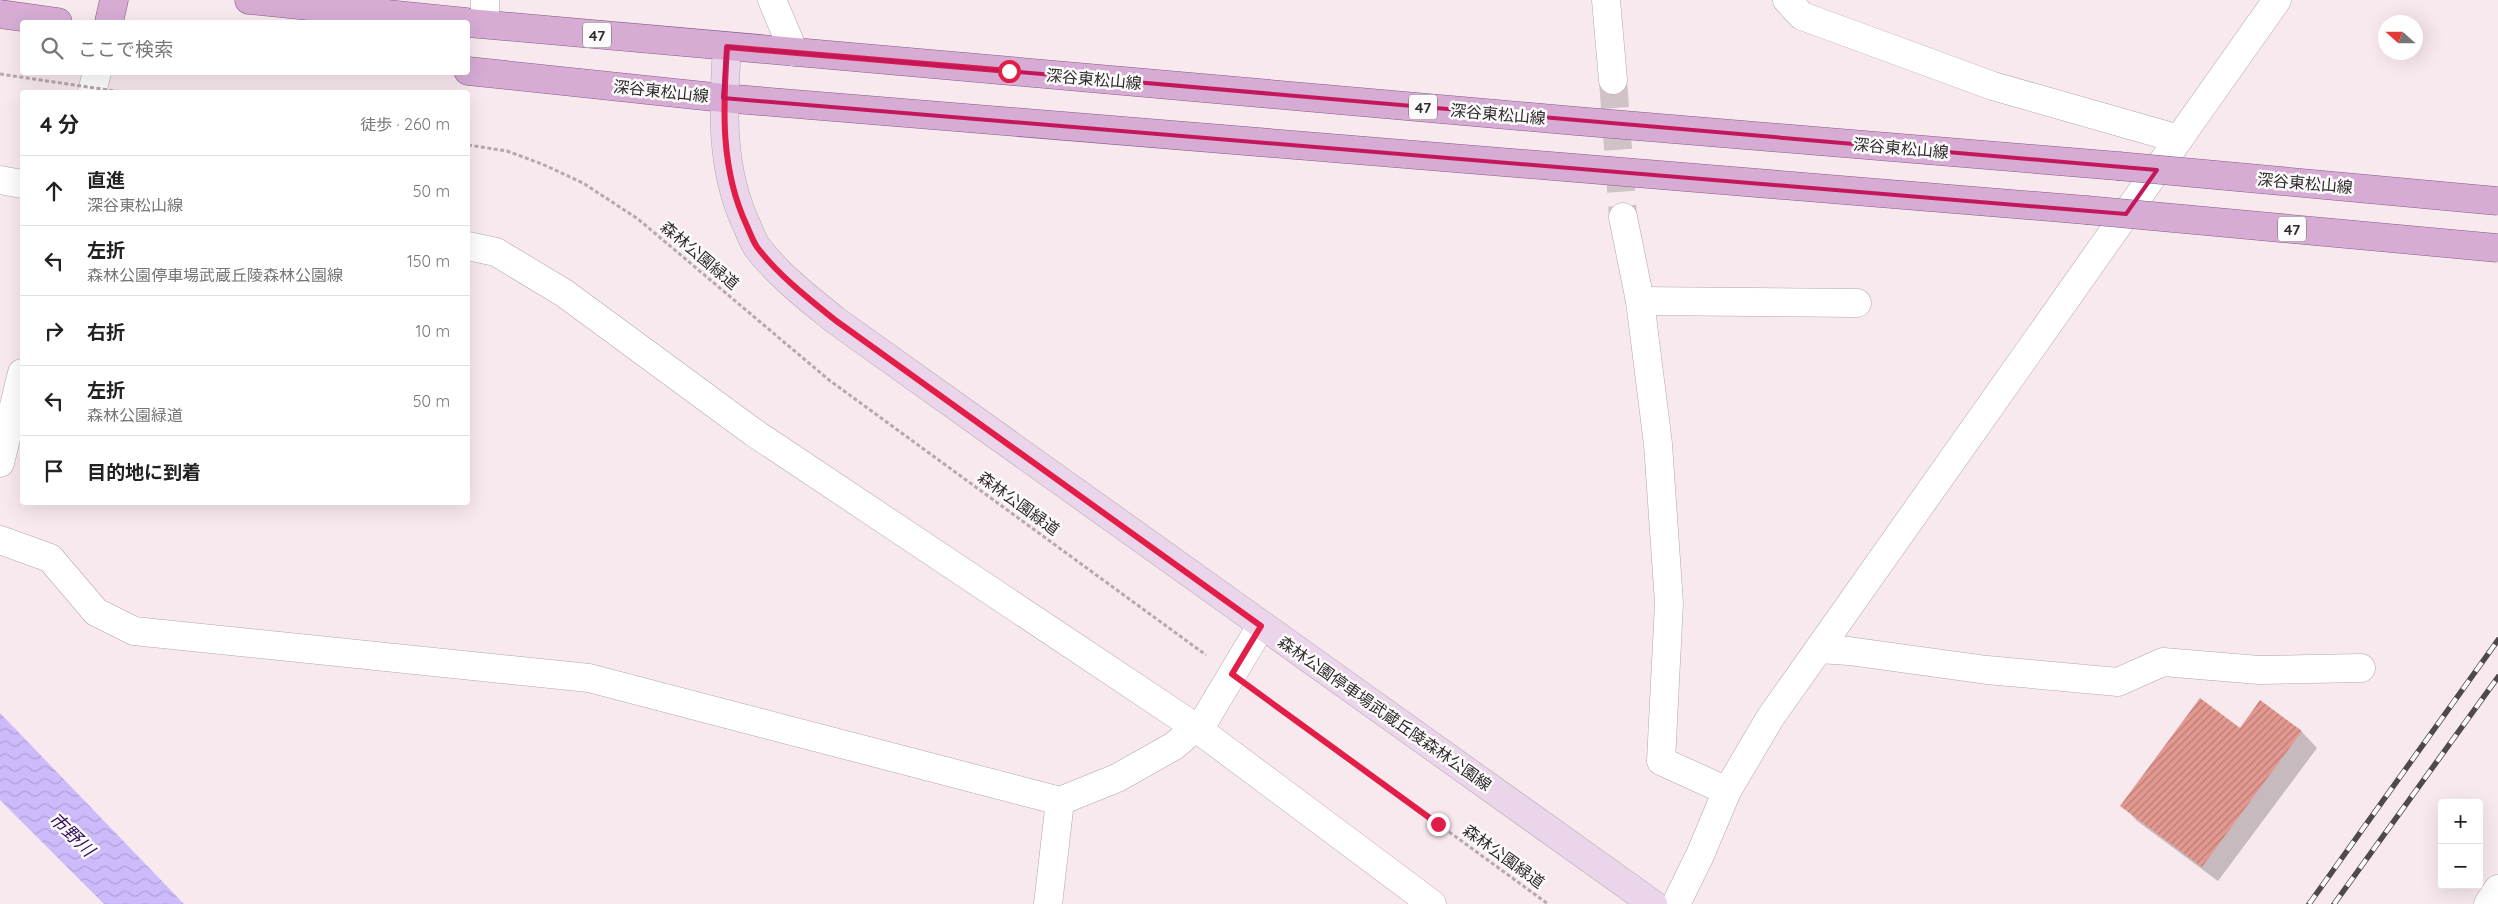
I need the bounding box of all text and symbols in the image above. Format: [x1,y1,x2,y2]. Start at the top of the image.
north arrow [2378,15,2423,60]
search box [20,20,470,75]
road number: 47 [583,22,611,48]
icon: search [38,34,66,62]
text: ここで検索 [78,37,173,61]
route start [998,60,1021,83]
street label: 深谷東松山線 [1045,65,1143,93]
street label: 深谷東松山線 [612,76,710,106]
road number: 47 [1409,94,1437,120]
street label: 深谷東松山線 [1449,100,1547,128]
text: 4 分 [40,111,79,137]
text: 徒歩 · 260 m [360,114,450,134]
street label: 深谷東松山線 [1852,134,1950,162]
text: 直進 [87,168,125,192]
street label: 深谷東松山線 [2256,169,2354,197]
icon: ahead [40,177,68,205]
text: 50 m [413,181,450,201]
text: 深谷東松山線 [87,195,183,215]
street label: 森林公園緑道 [657,216,743,294]
road number: 47 [2278,216,2306,242]
text: 左折 [87,238,125,262]
icon: left [40,247,68,275]
text: 150 m [407,251,450,271]
text: 森林公園停車場武蔵丘陵森林公園線 [87,265,343,285]
icon: right [40,317,68,345]
text: 右折 [87,320,125,344]
text: 10 m [416,321,450,341]
text: 左折 [87,378,125,402]
icon: left [40,387,68,415]
text: 50 m [413,391,450,411]
text: 森林公園緑道 [87,405,183,425]
icon: arrive [40,457,68,485]
text: 目的地に到着 [87,460,201,484]
street label: 森林公園緑道 [974,467,1064,539]
street label: 森林公園停車場武蔵丘陵森林公園線 [1274,631,1496,795]
map controls [2438,799,2483,889]
button: + [2438,799,2483,844]
water label: 市野川 [45,807,101,862]
route end [1427,813,1450,836]
street label: 森林公園緑道 [1459,820,1549,892]
button: − [2438,844,2483,889]

